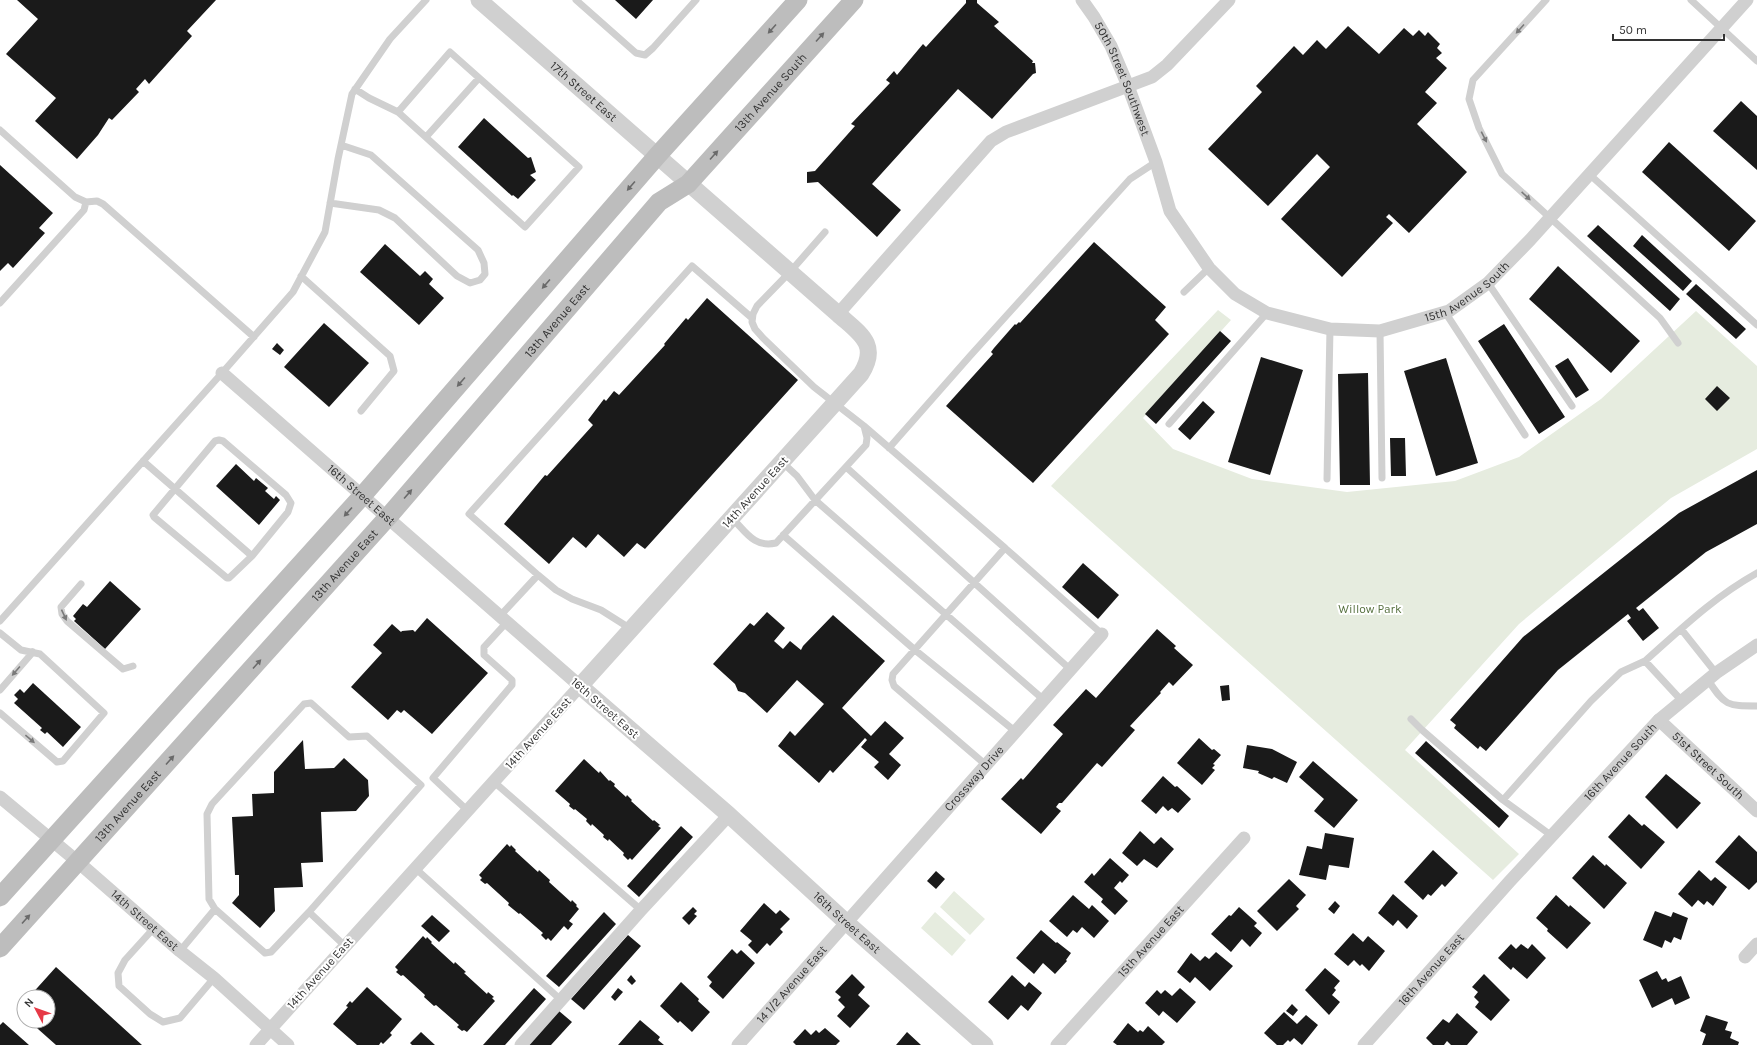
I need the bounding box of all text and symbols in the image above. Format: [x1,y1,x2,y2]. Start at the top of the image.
scale bar [1613,16,1724,42]
street label: 50th Street Southwest [1091,19,1153,138]
text: 50 m [1619,23,1647,37]
one-way arrow [768,24,777,34]
one-way arrow [1515,24,1525,34]
one-way arrow [815,32,824,43]
street label: 13th Avenue South [732,50,810,135]
street label: 17th Street East [547,59,620,125]
one-way arrow [1481,132,1487,143]
one-way arrow [709,150,718,159]
one-way arrow [627,181,636,191]
one-way arrow [1521,191,1531,201]
street label: 15th Avenue South [1423,258,1512,325]
one-way arrow [541,279,551,289]
street label: 13th Avenue East [522,281,593,360]
one-way arrow [456,377,465,388]
street label: 14th Avenue East [719,453,791,531]
street label: 16th Street East [324,461,398,528]
one-way arrow [404,488,413,499]
one-way arrow [343,507,352,517]
street label: 13th Avenue East [308,526,381,604]
park label: Willow Park [1338,602,1402,616]
one-way arrow [61,609,67,620]
one-way arrow [252,658,261,669]
one-way arrow [12,666,21,676]
street label: 16th Street East [568,675,642,742]
street label: 14th Avenue East [502,694,574,772]
street label: 16th Avenue South [1581,720,1660,804]
street label: 51st Street South [1669,729,1747,802]
one-way arrow [24,734,35,743]
street label: Crossway Drive [941,743,1007,814]
one-way arrow [165,755,174,766]
street label: 13th Avenue East [92,767,164,845]
street label: 14th Street East [108,887,182,954]
street label: 16th Street East [810,889,884,957]
street label: 15th Avenue East [1115,902,1187,980]
one-way arrow [22,914,31,924]
street label: 16th Avenue East [1395,930,1467,1009]
street label: 14th Avenue East [284,934,356,1012]
street label: 14 1/2 Avenue East [754,942,830,1026]
north arrow [16,989,56,1029]
text: N [21,996,36,1010]

